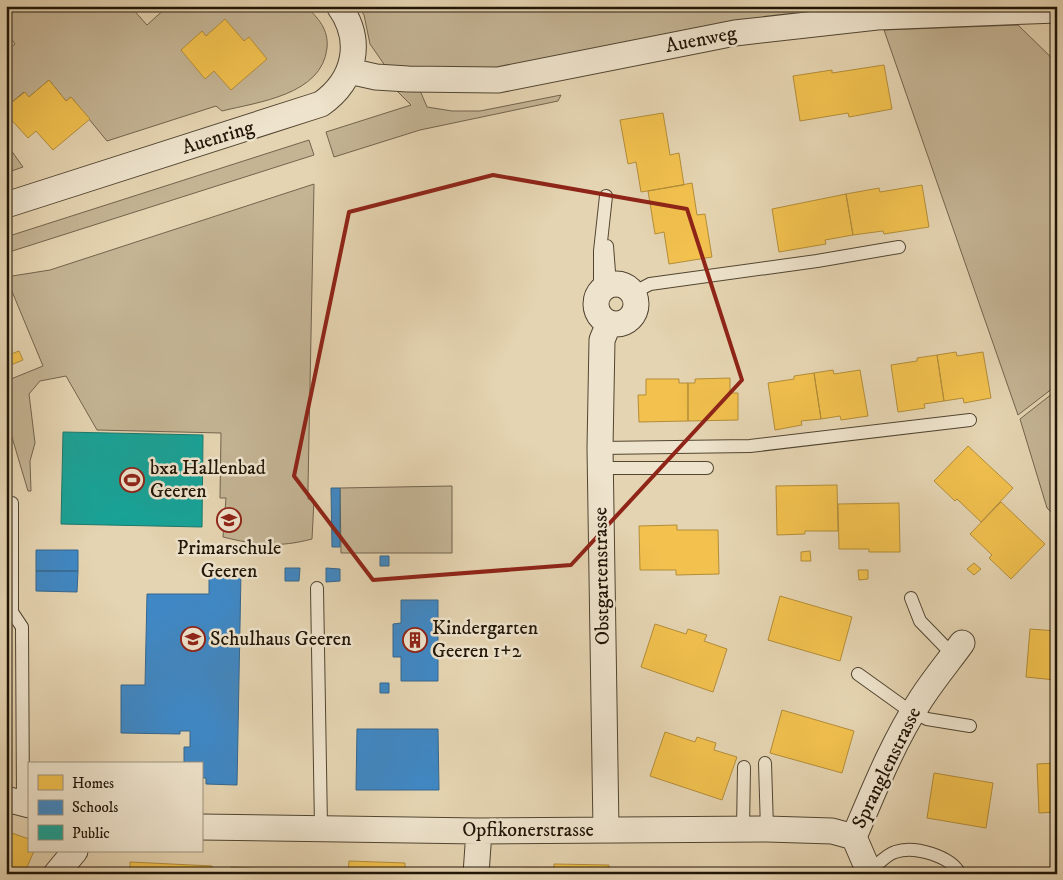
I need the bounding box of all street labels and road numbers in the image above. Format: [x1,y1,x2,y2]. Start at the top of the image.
street label: Auenweg [663,21,739,59]
street label: Auenring [179,115,257,161]
street label: Obstgartenstrasse [588,507,616,645]
street label: Spranglenstrasse [847,703,927,833]
street label: Opfikonerstrasse [462,818,594,843]

